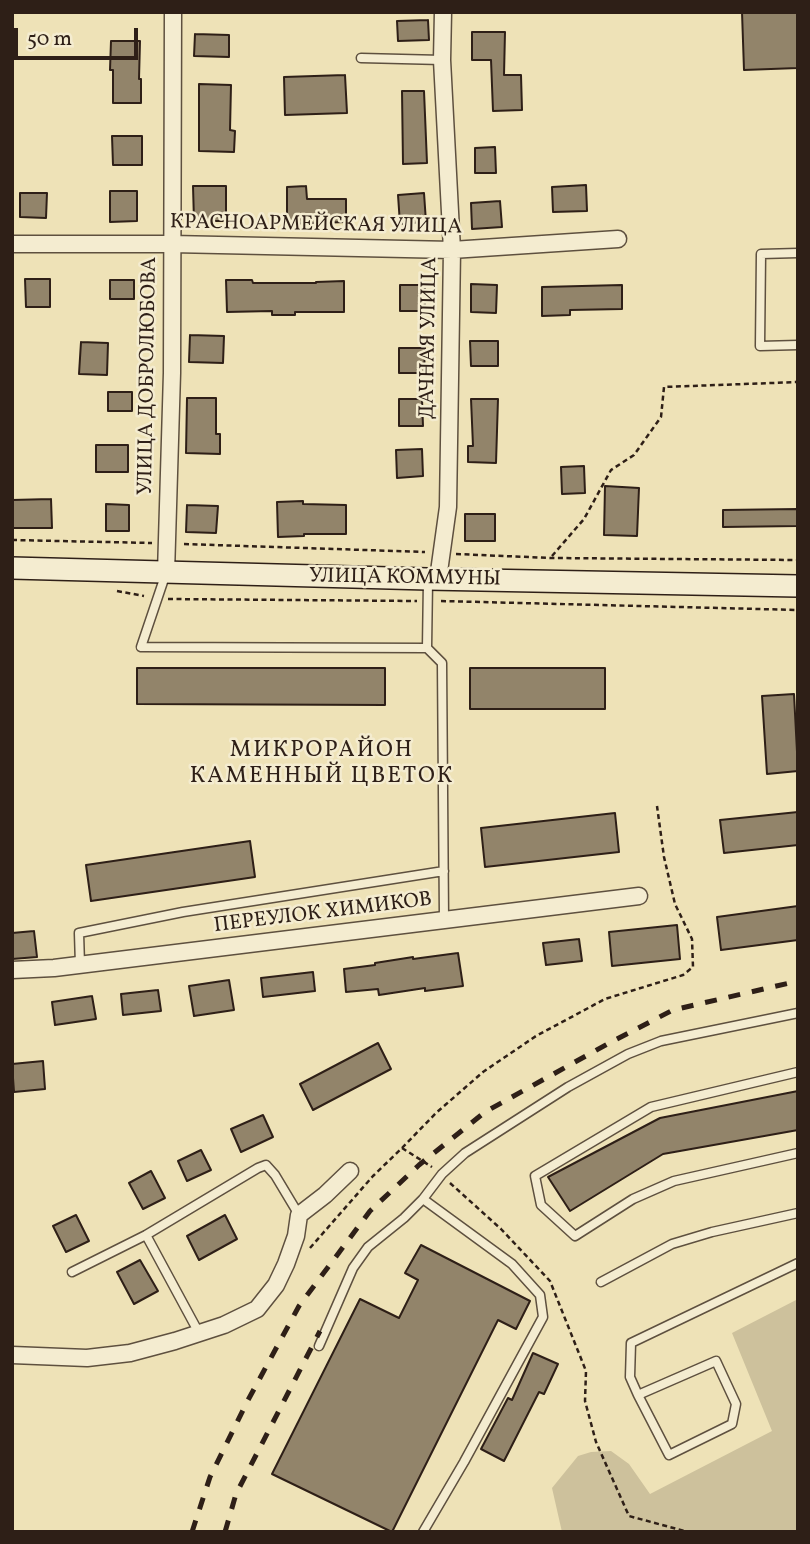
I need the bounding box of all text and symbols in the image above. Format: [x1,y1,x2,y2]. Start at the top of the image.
scale bar [18,14,142,58]
text: 50 m [27,25,72,54]
street label: КРАСНОАРМЕЙСКАЯ УЛИЦА [170,211,462,241]
street label: УЛИЦА ДОБРОЛЮБОВА [134,257,164,495]
street label: ДАЧНАЯ УЛИЦА [416,257,444,419]
street label: УЛИЦА КОММУНЫ [309,565,501,593]
district label: МИКРОРАЙОН КАМЕННЫЙ ЦВЕТОК [192,738,452,792]
street label: ПЕРЕУЛОК ХИМИКОВ [213,888,433,940]

